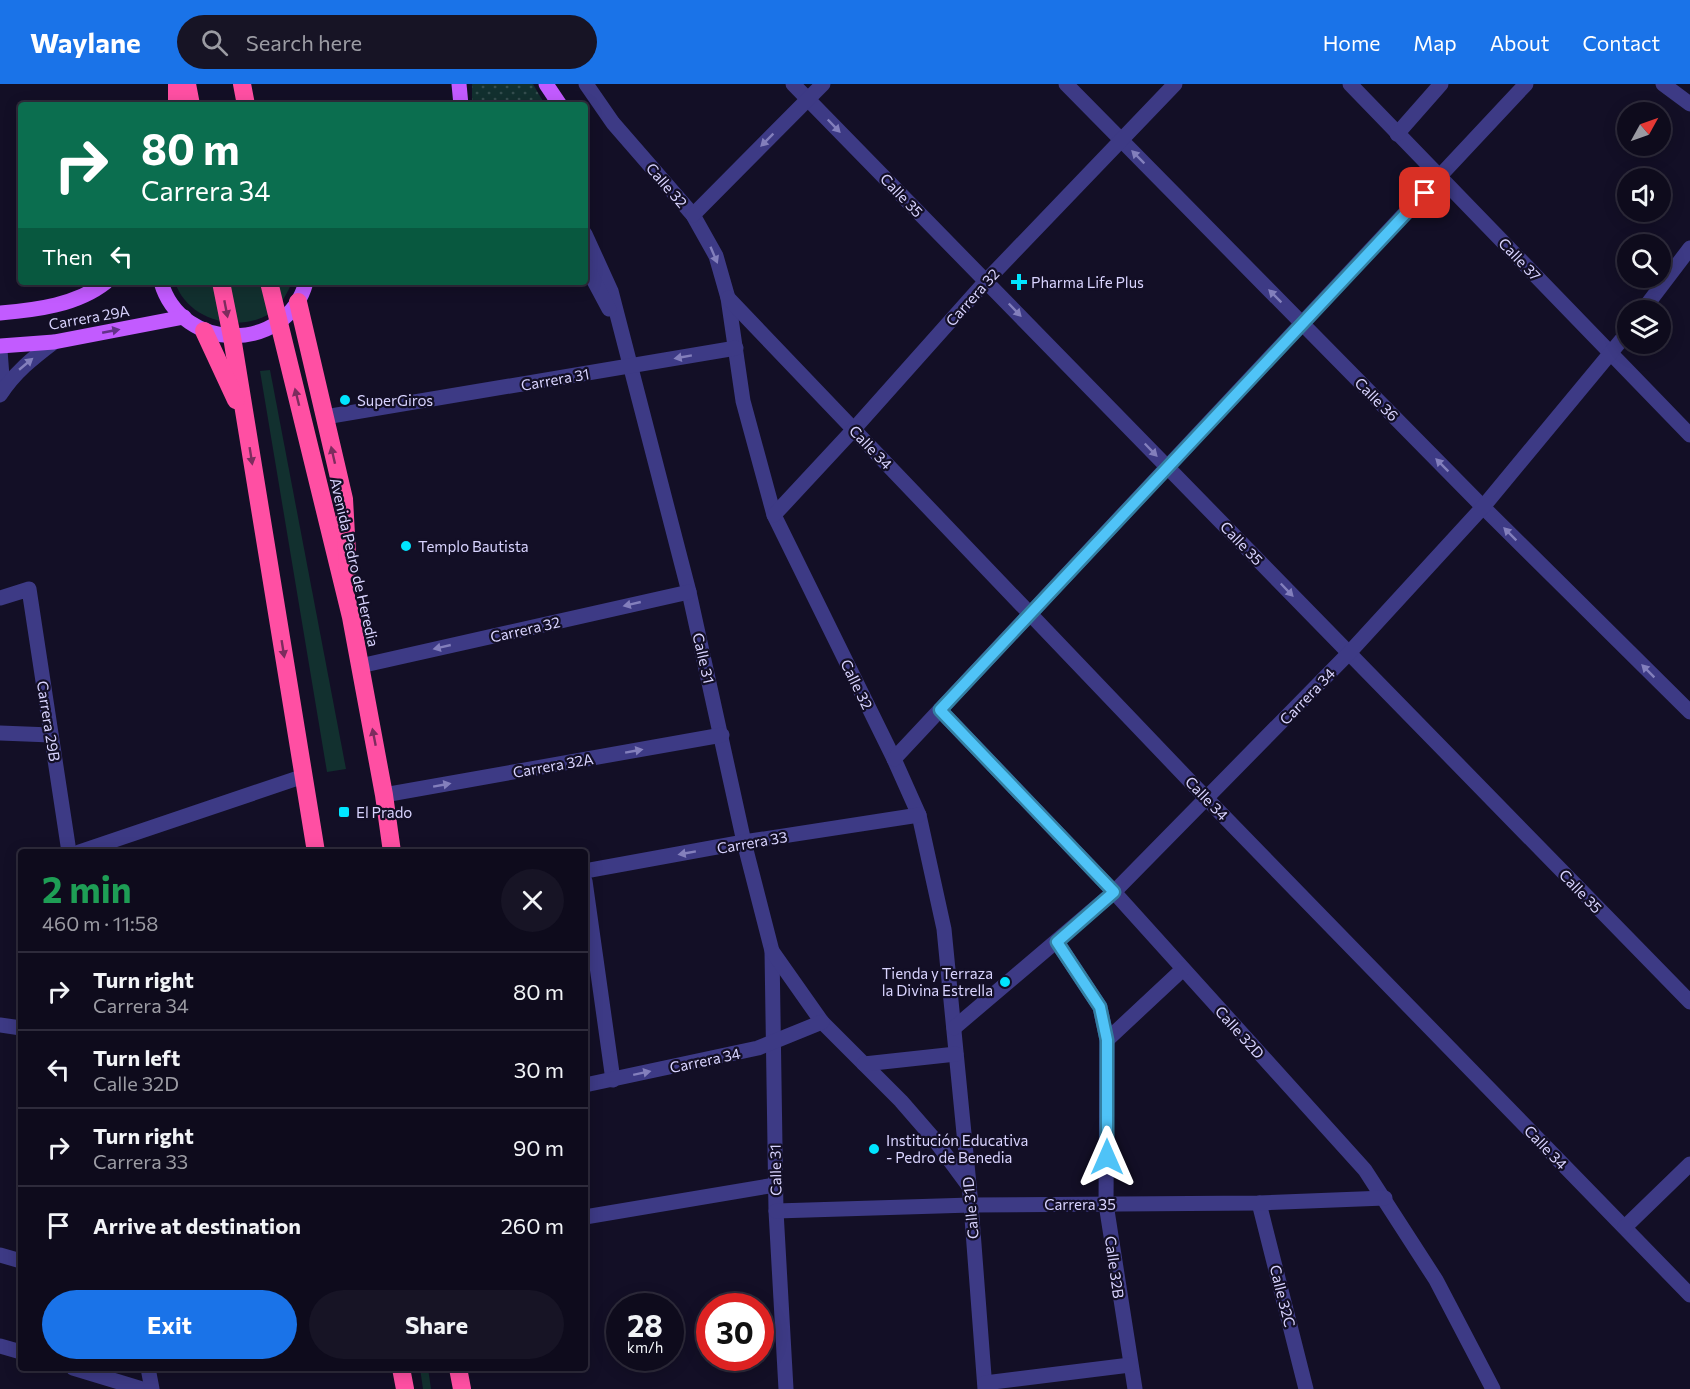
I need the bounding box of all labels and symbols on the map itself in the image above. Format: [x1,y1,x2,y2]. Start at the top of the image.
north arrow [1617,102,1671,156]
one-way arrow [827,118,841,132]
one-way arrow [761,133,775,147]
one-way arrow [1132,151,1146,165]
street label: Calle 32 [643,159,691,211]
pin [1399,167,1450,218]
street label: Calle 35 [877,169,927,221]
street label: Calle 37 [1495,234,1545,284]
one-way arrow [709,246,719,264]
street label: Carrera 32 [942,265,1002,329]
place label: Pharma Life Plus [1031,273,1144,291]
marker: Pharma Life Plus [1012,275,1026,289]
one-way arrow [1269,290,1283,304]
one-way arrow [222,300,231,319]
street label: Carrera 29A [47,301,131,333]
one-way arrow [1007,303,1021,317]
one-way arrow [102,326,121,335]
one-way arrow [673,353,692,362]
one-way arrow [18,358,33,371]
street label: Carrera 31 [519,364,591,394]
street label: Calle 36 [1351,373,1403,425]
one-way arrow [291,388,301,406]
place label: SuperGiros [357,391,433,409]
marker: SuperGiros [338,393,352,407]
street label: Calle 34 [846,421,896,473]
one-way arrow [1144,442,1158,457]
one-way arrow [328,446,338,464]
one-way arrow [247,447,256,466]
one-way arrow [1435,459,1449,473]
street label: Avenida Pedro de Heredia [327,476,383,648]
street label: Calle 35 [1217,517,1267,569]
one-way arrow [1503,527,1517,541]
place label: Templo Bautista [418,537,529,555]
marker: Templo Bautista [399,539,413,553]
one-way arrow [1280,582,1294,597]
one-way arrow [623,600,641,610]
street label: Carrera 32 [488,612,562,646]
street label: Calle 31 [689,631,719,685]
one-way arrow [279,640,288,659]
one-way arrow [432,643,451,653]
street label: Calle 32 [837,656,877,712]
street label: Carrera 34 [1276,664,1338,728]
one-way arrow [1642,664,1656,678]
street label: Carrera 29B [34,679,64,763]
one-way arrow [369,727,378,746]
one-way arrow [625,746,644,755]
street label: Carrera 32A [511,749,595,781]
street label: Calle 34 [1182,772,1232,824]
one-way arrow [433,780,452,789]
place label: El Prado [356,803,412,821]
marker: El Prado [337,805,351,819]
street label: Carrera 33 [715,827,789,857]
one-way arrow [677,849,696,858]
street label: Calle 35 [1556,865,1606,917]
place label: Tienda y Terraza la Divina Estrella [882,964,993,999]
marker: Tienda y Terraza la Divina Estrella [998,975,1012,989]
street label: Calle 32D [1212,1002,1268,1062]
street label: Carrera 34 [668,1044,742,1076]
one-way arrow [633,1068,652,1078]
street label: Calle 34 [1521,1121,1571,1173]
position arrow [1075,1125,1139,1189]
place label: Institución Educativa - Pedro de Benedia [886,1131,1028,1166]
marker: Institución Educativa - Pedro de Benedia [867,1142,881,1156]
street label: Calle 31 [766,1144,784,1196]
street label: Calle 31D [958,1176,982,1240]
street label: Carrera 35 [1044,1195,1116,1213]
street label: Calle 32B [1102,1235,1128,1300]
street label: Calle 32C [1267,1263,1299,1329]
speed limit sign: 30 [696,1293,774,1371]

